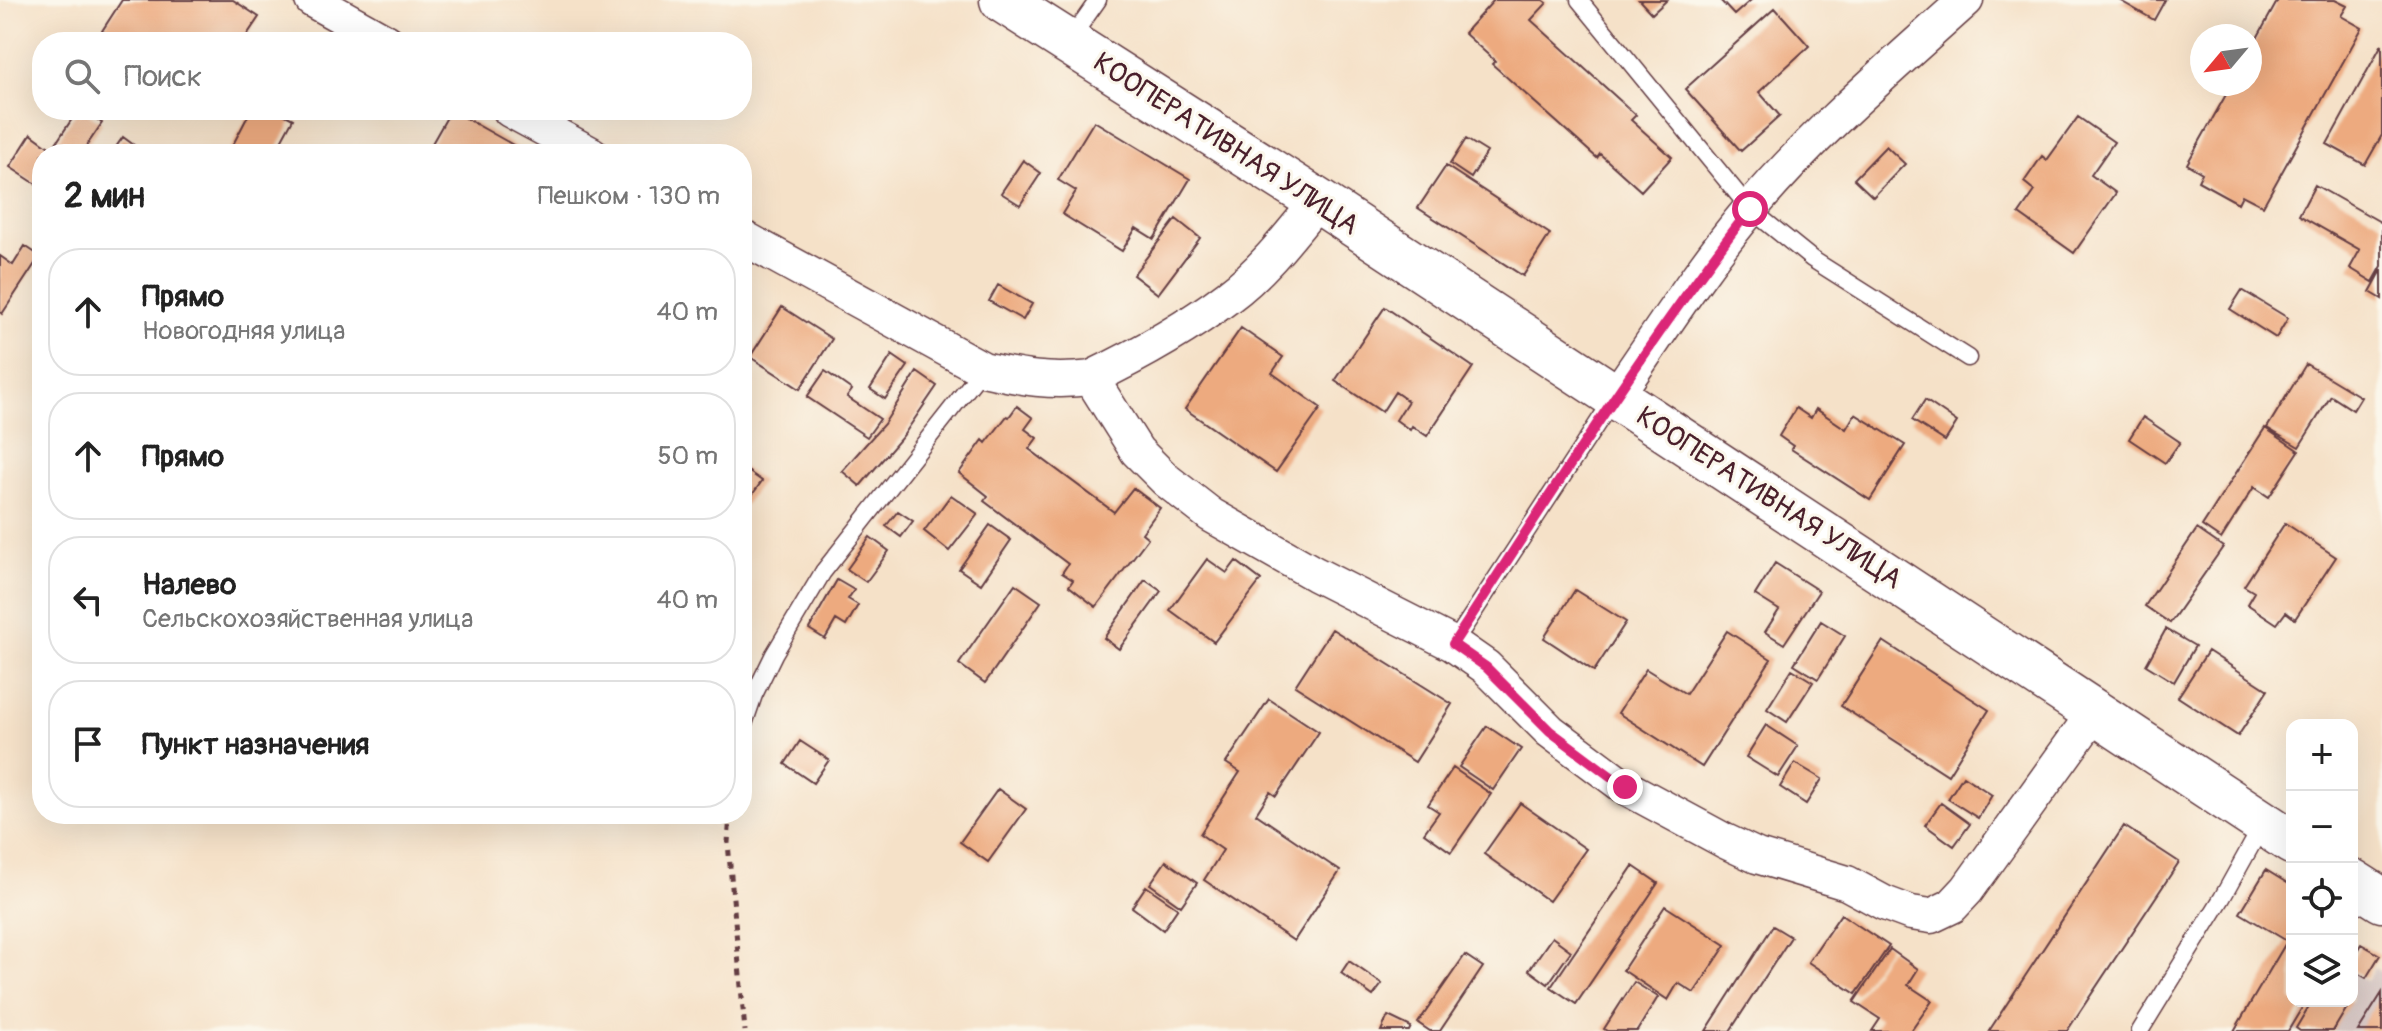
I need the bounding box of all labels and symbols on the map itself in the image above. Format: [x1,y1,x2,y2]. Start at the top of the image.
north arrow [2190,24,2262,96]
street label: КООПЕРАТИВНАЯ УЛИЦА [1087,45,1365,243]
route start [1732,191,1768,227]
street label: КООПЕРАТИВНАЯ УЛИЦА [1630,399,1908,597]
route end [1607,769,1643,805]

